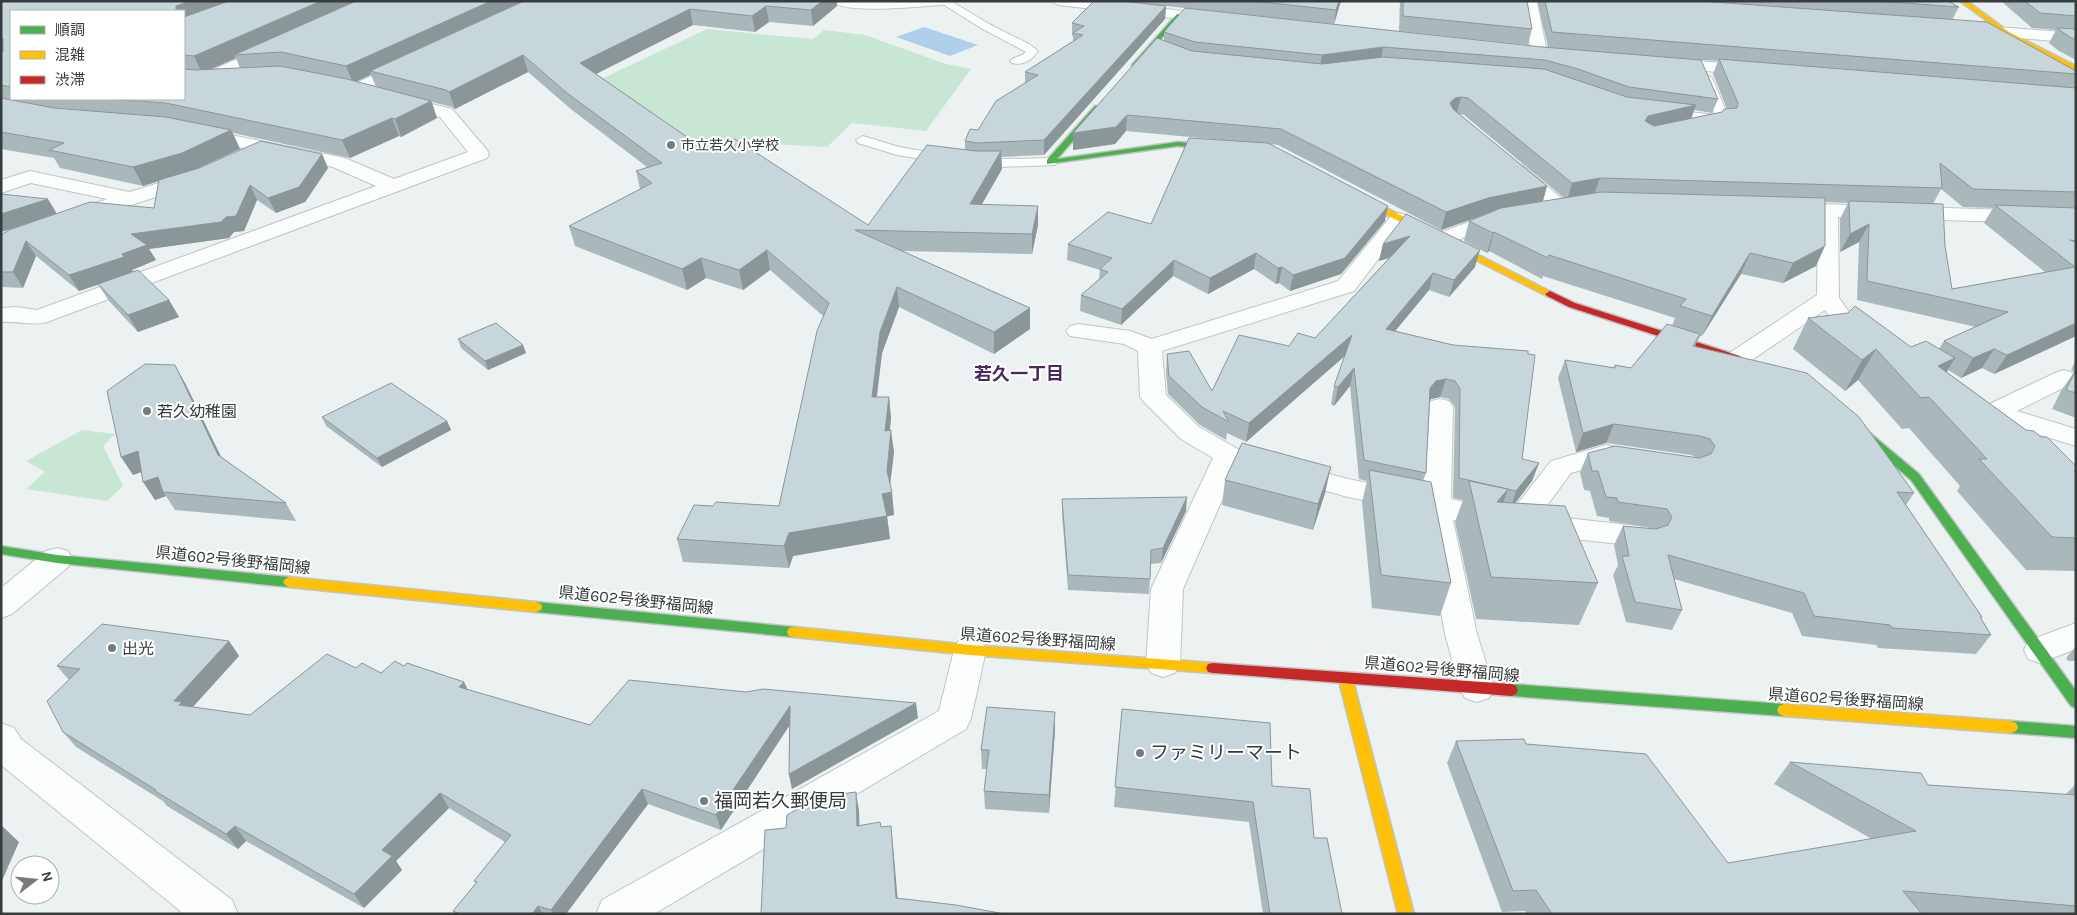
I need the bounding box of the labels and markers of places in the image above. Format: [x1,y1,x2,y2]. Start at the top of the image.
place label: 市立若久小学校 [681,137,779,154]
marker: 市立若久小学校 [665,139,677,151]
place label: 若久幼稚園 [157,402,237,421]
marker: 若久幼稚園 [141,405,153,417]
place label: 出光 [122,639,154,658]
marker: 出光 [106,642,118,654]
place label: ファミリーマート [1150,742,1302,764]
marker: ファミリーマート [1134,747,1146,759]
place label: 福岡若久郵便局 [714,790,847,812]
marker: 福岡若久郵便局 [698,795,710,807]

